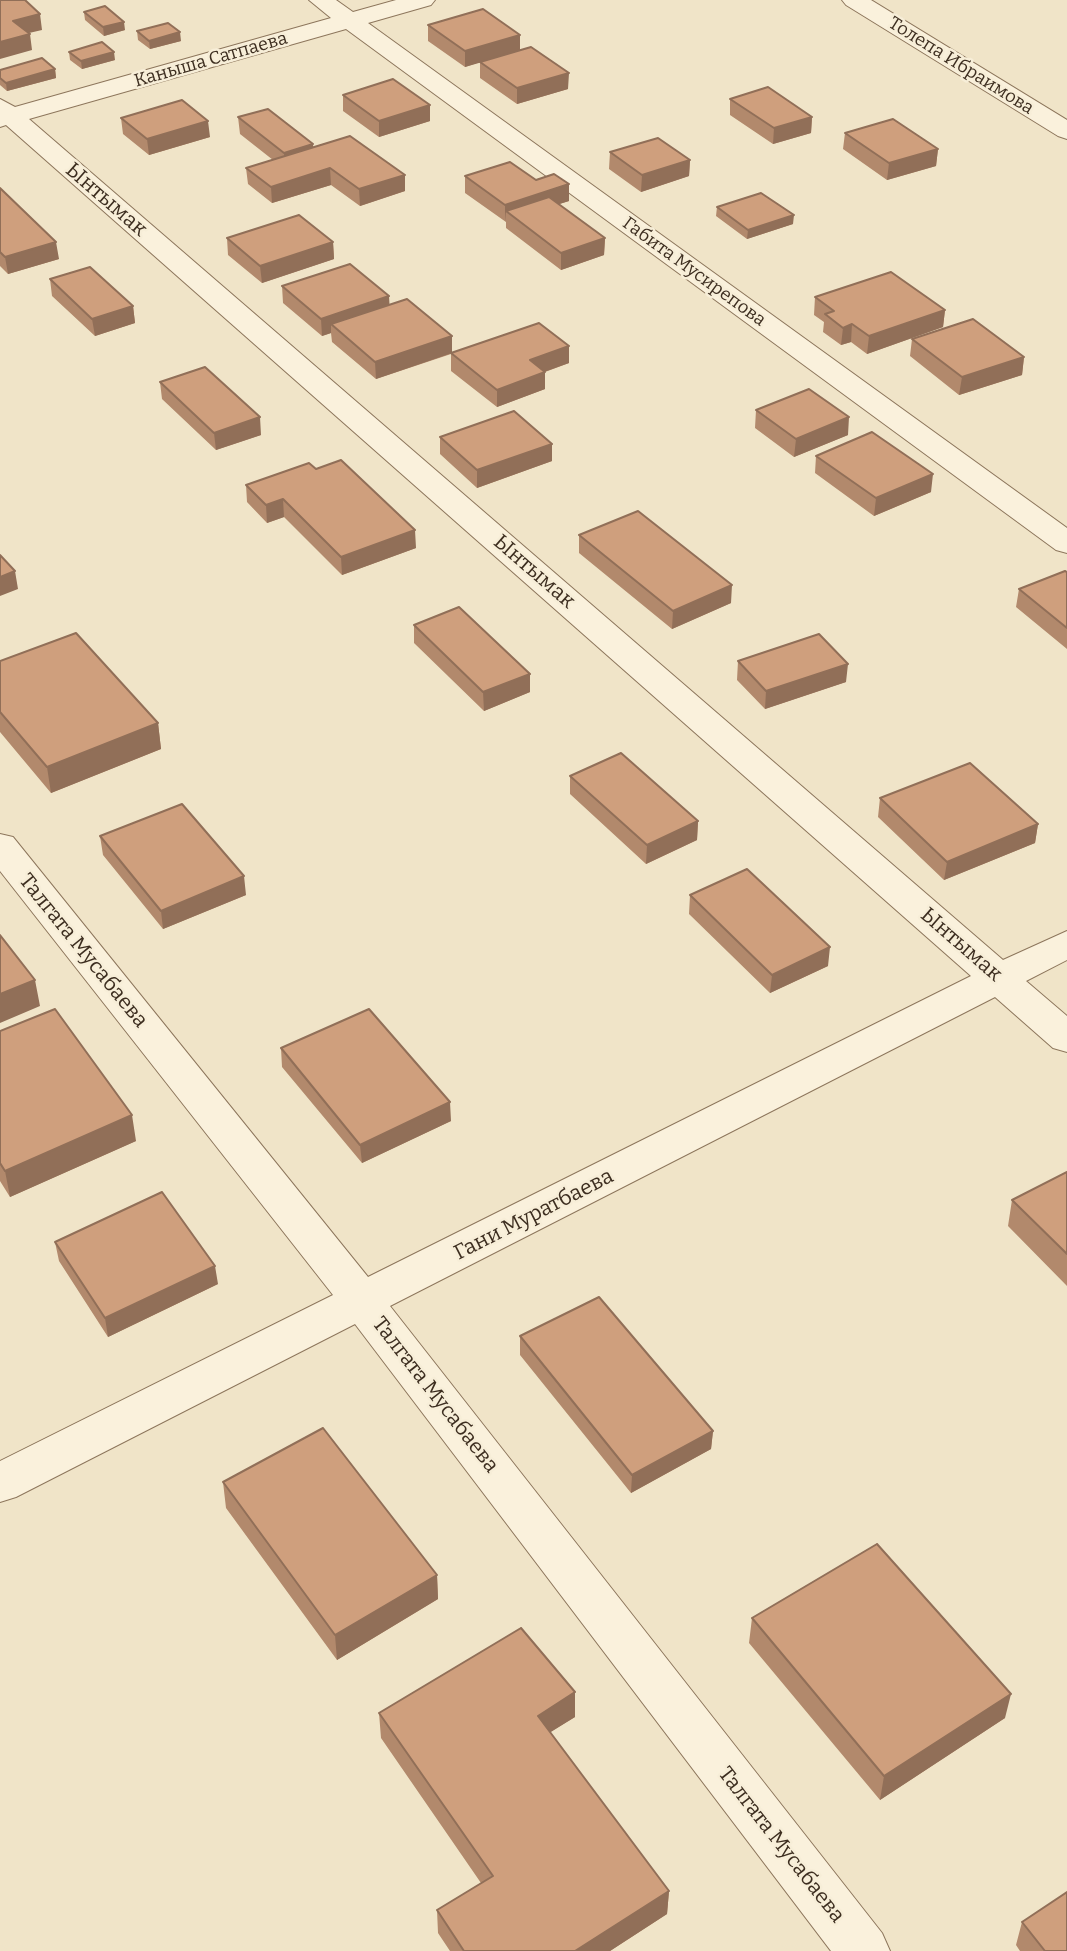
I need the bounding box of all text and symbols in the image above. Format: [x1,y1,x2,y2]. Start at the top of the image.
street label: Толепа Ибраимова [884,13,1038,119]
street label: Каныша Сатпаева [132,28,290,92]
street label: Ынтымак [60,158,152,242]
street label: Габита Мусирепова [618,213,770,331]
street label: Ынтымак [488,530,580,614]
street label: Талгата Мусабаева [13,869,153,1033]
street label: Ынтымак [915,903,1007,987]
street label: Гани Муратбаева [450,1164,618,1266]
street label: Талгата Мусабаева [366,1312,504,1478]
street label: Талгата Мусабаева [712,1762,850,1928]

